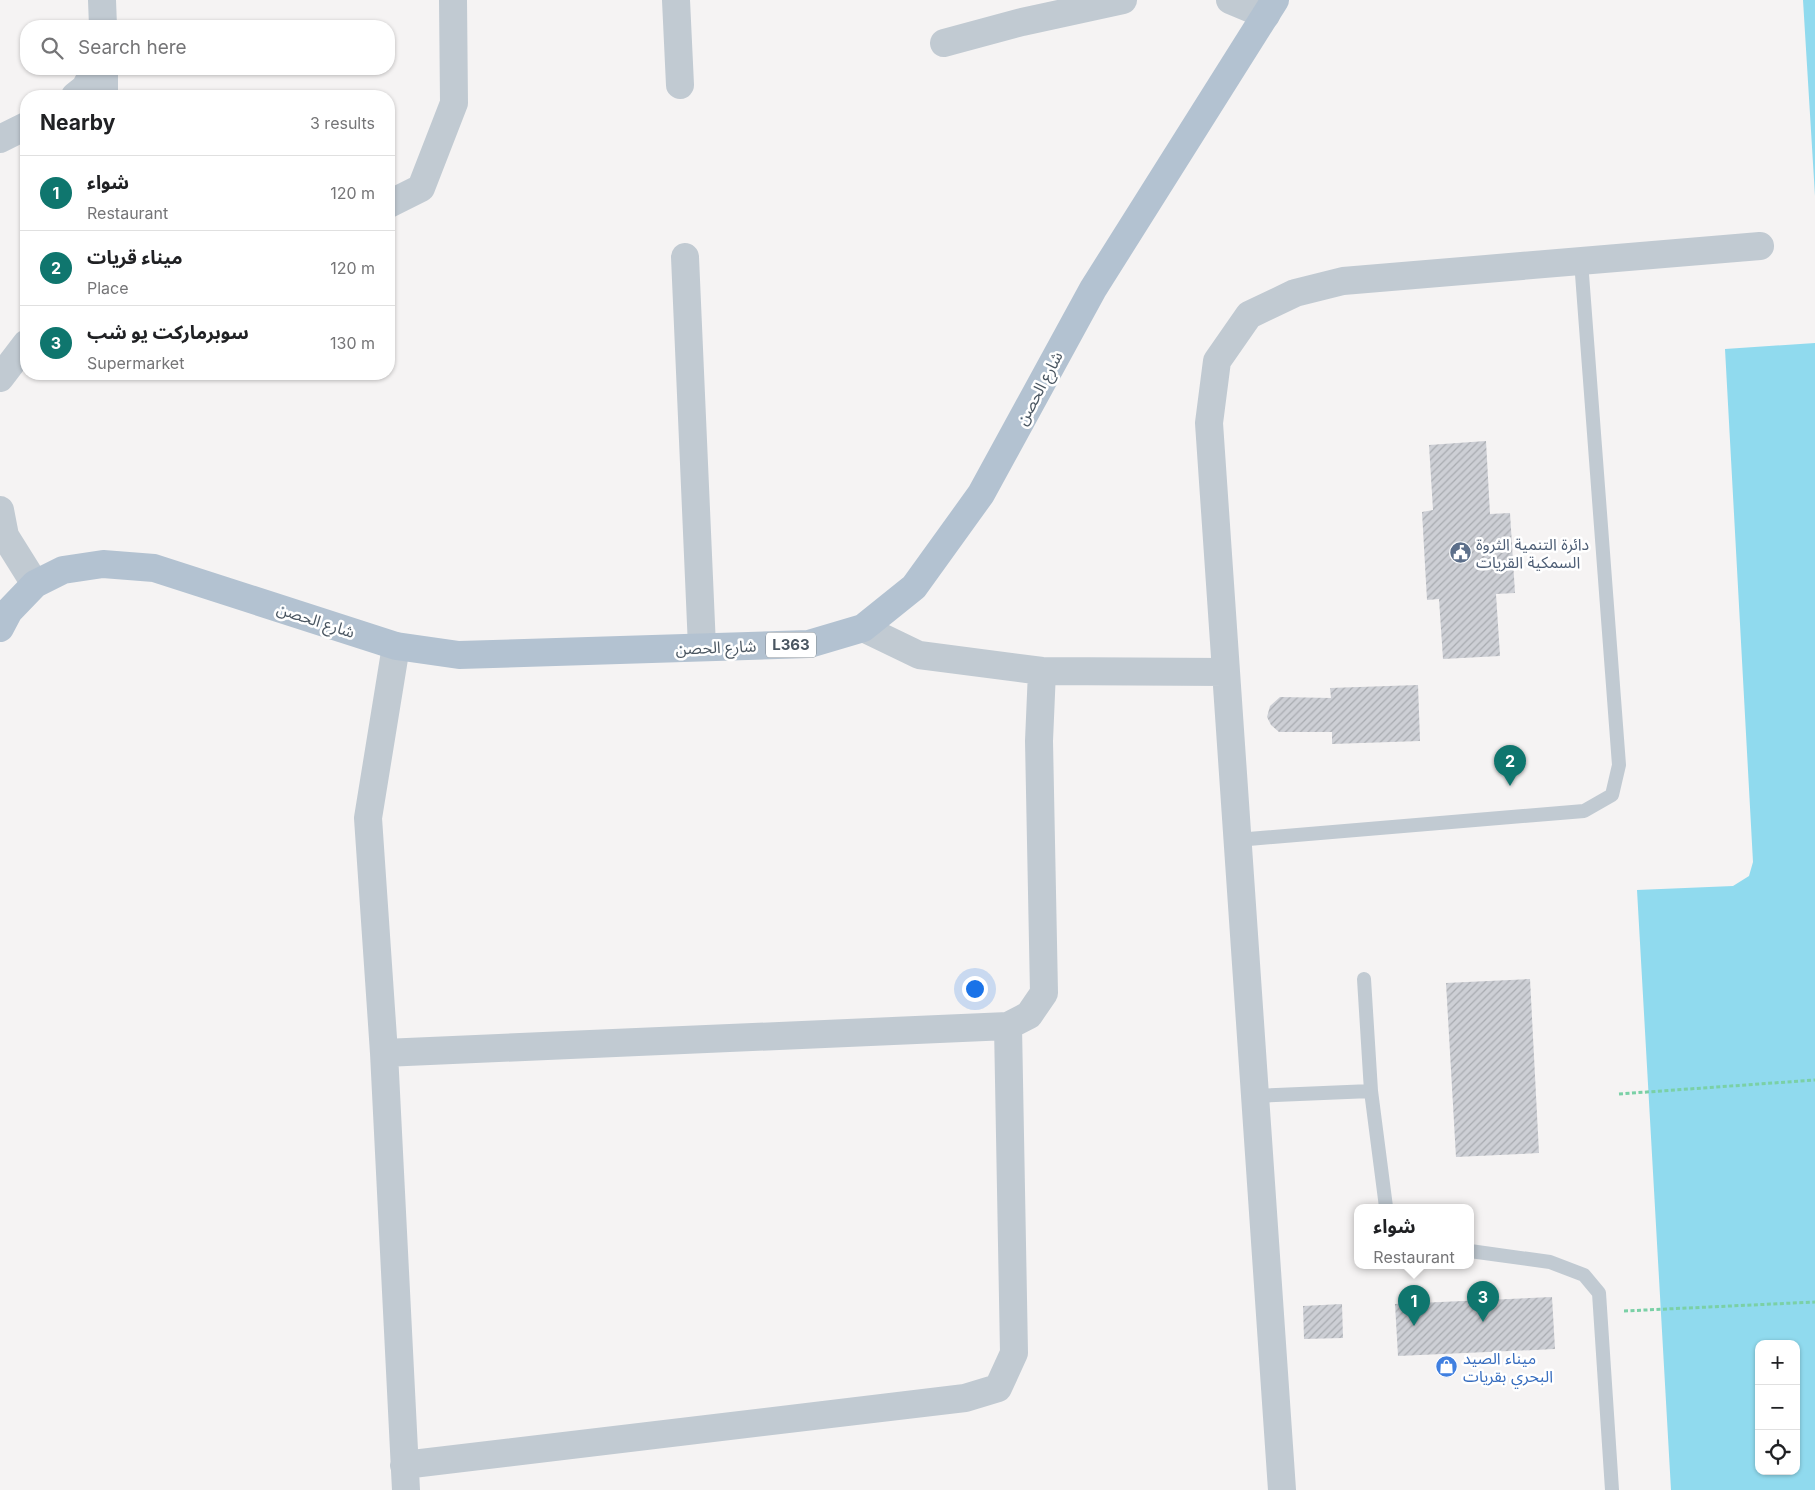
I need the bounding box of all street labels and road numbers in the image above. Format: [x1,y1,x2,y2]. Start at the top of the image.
street label: شارع الحصن [1011,348,1069,430]
street label: شارع الحصن [274,598,357,645]
road number: L363 [766,632,816,658]
street label: شارع الحصن [675,636,757,661]

